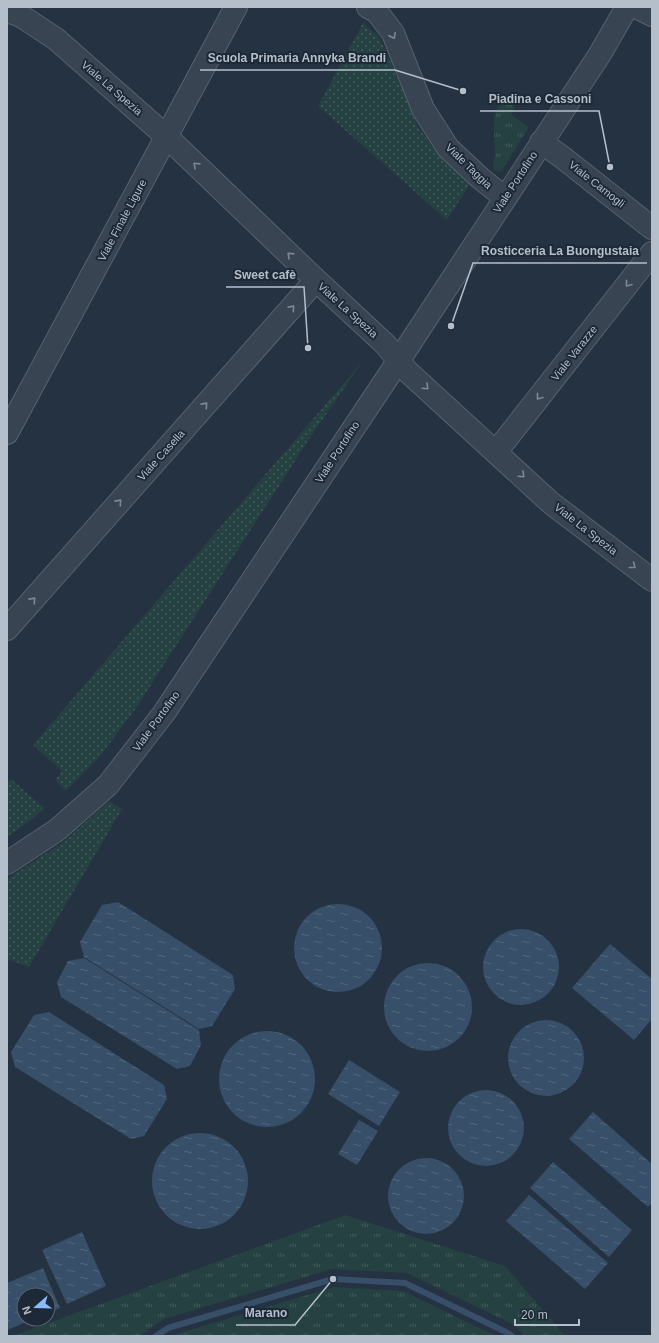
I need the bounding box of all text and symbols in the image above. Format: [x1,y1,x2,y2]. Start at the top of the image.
one-way arrow [389,32,396,39]
callout: Scuola Primaria Annyka Brandi [200,46,395,70]
text: Scuola Primaria Annyka Brandi [208,51,386,65]
street label: Viale La Spezia [79,58,145,118]
callout: Piadina e Cassoni [480,87,599,111]
text: Piadina e Cassoni [489,92,591,106]
street label: Viale Taggia [443,141,495,192]
street label: Viale Portofino [491,149,539,215]
street label: Viale Camogli [567,158,627,210]
one-way arrow [193,162,201,170]
street label: Viale Finale Ligure [95,177,149,263]
callout: Rosticceria La Buongustaia [473,239,647,263]
text: Rosticceria La Buongustaia [481,244,639,258]
one-way arrow [287,252,295,260]
callout: Sweet cafè [226,263,304,287]
text: Sweet cafè [234,268,296,282]
street label: Viale La Spezia [316,280,381,341]
one-way arrow [626,280,633,287]
one-way arrow [287,305,294,313]
street label: Viale Varazze [549,323,599,383]
one-way arrow [421,383,429,390]
one-way arrow [537,393,544,400]
one-way arrow [201,402,208,410]
street label: Viale Portofino [313,419,361,485]
street label: Viale Casella [135,427,187,483]
one-way arrow [517,471,524,478]
one-way arrow [114,500,121,507]
street label: Viale La Spezia [552,501,620,558]
one-way arrow [629,561,636,568]
one-way arrow [28,597,35,604]
street label: Viale Portofino [130,689,182,753]
north arrow [16,1287,56,1327]
callout: Marano [236,1301,295,1325]
scale bar [515,1301,579,1327]
text: N [20,1305,34,1316]
text: Marano [245,1306,287,1320]
text: 20 m [521,1308,548,1322]

